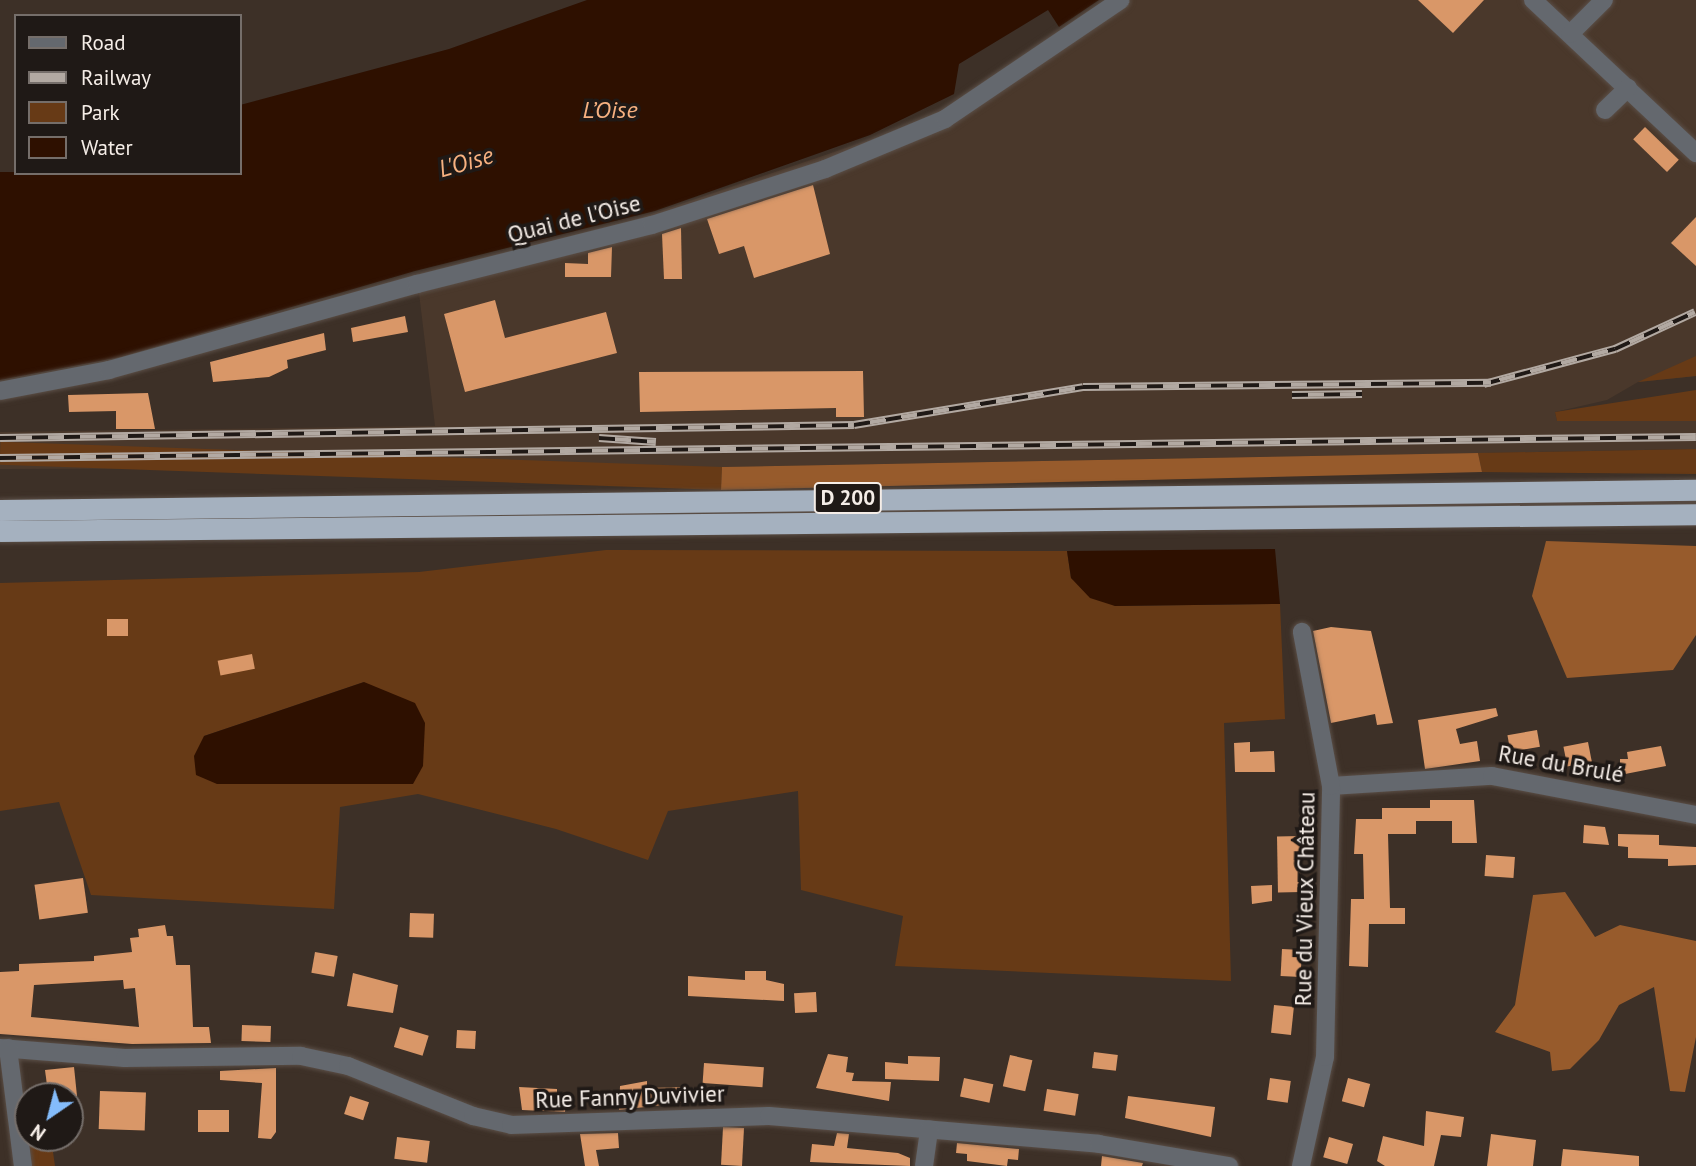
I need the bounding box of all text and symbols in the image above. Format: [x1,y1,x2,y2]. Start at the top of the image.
legend [14,14,242,175]
text: Road [81,29,125,56]
text: Railway [81,64,151,91]
water label: L’Oise [582,96,638,124]
text: Park [81,99,120,126]
text: Water [81,134,133,161]
water label: L'Oise [435,141,497,183]
street label: Quai de l'Oise [505,189,643,249]
road number: D 200 [813,480,883,516]
street label: Rue du Brulé [1496,739,1626,789]
street label: Rue du Vieux Château [1289,791,1321,1007]
street label: Rue Fanny Duvivier [534,1080,726,1114]
north arrow [14,1082,84,1152]
text: N [26,1119,50,1146]

